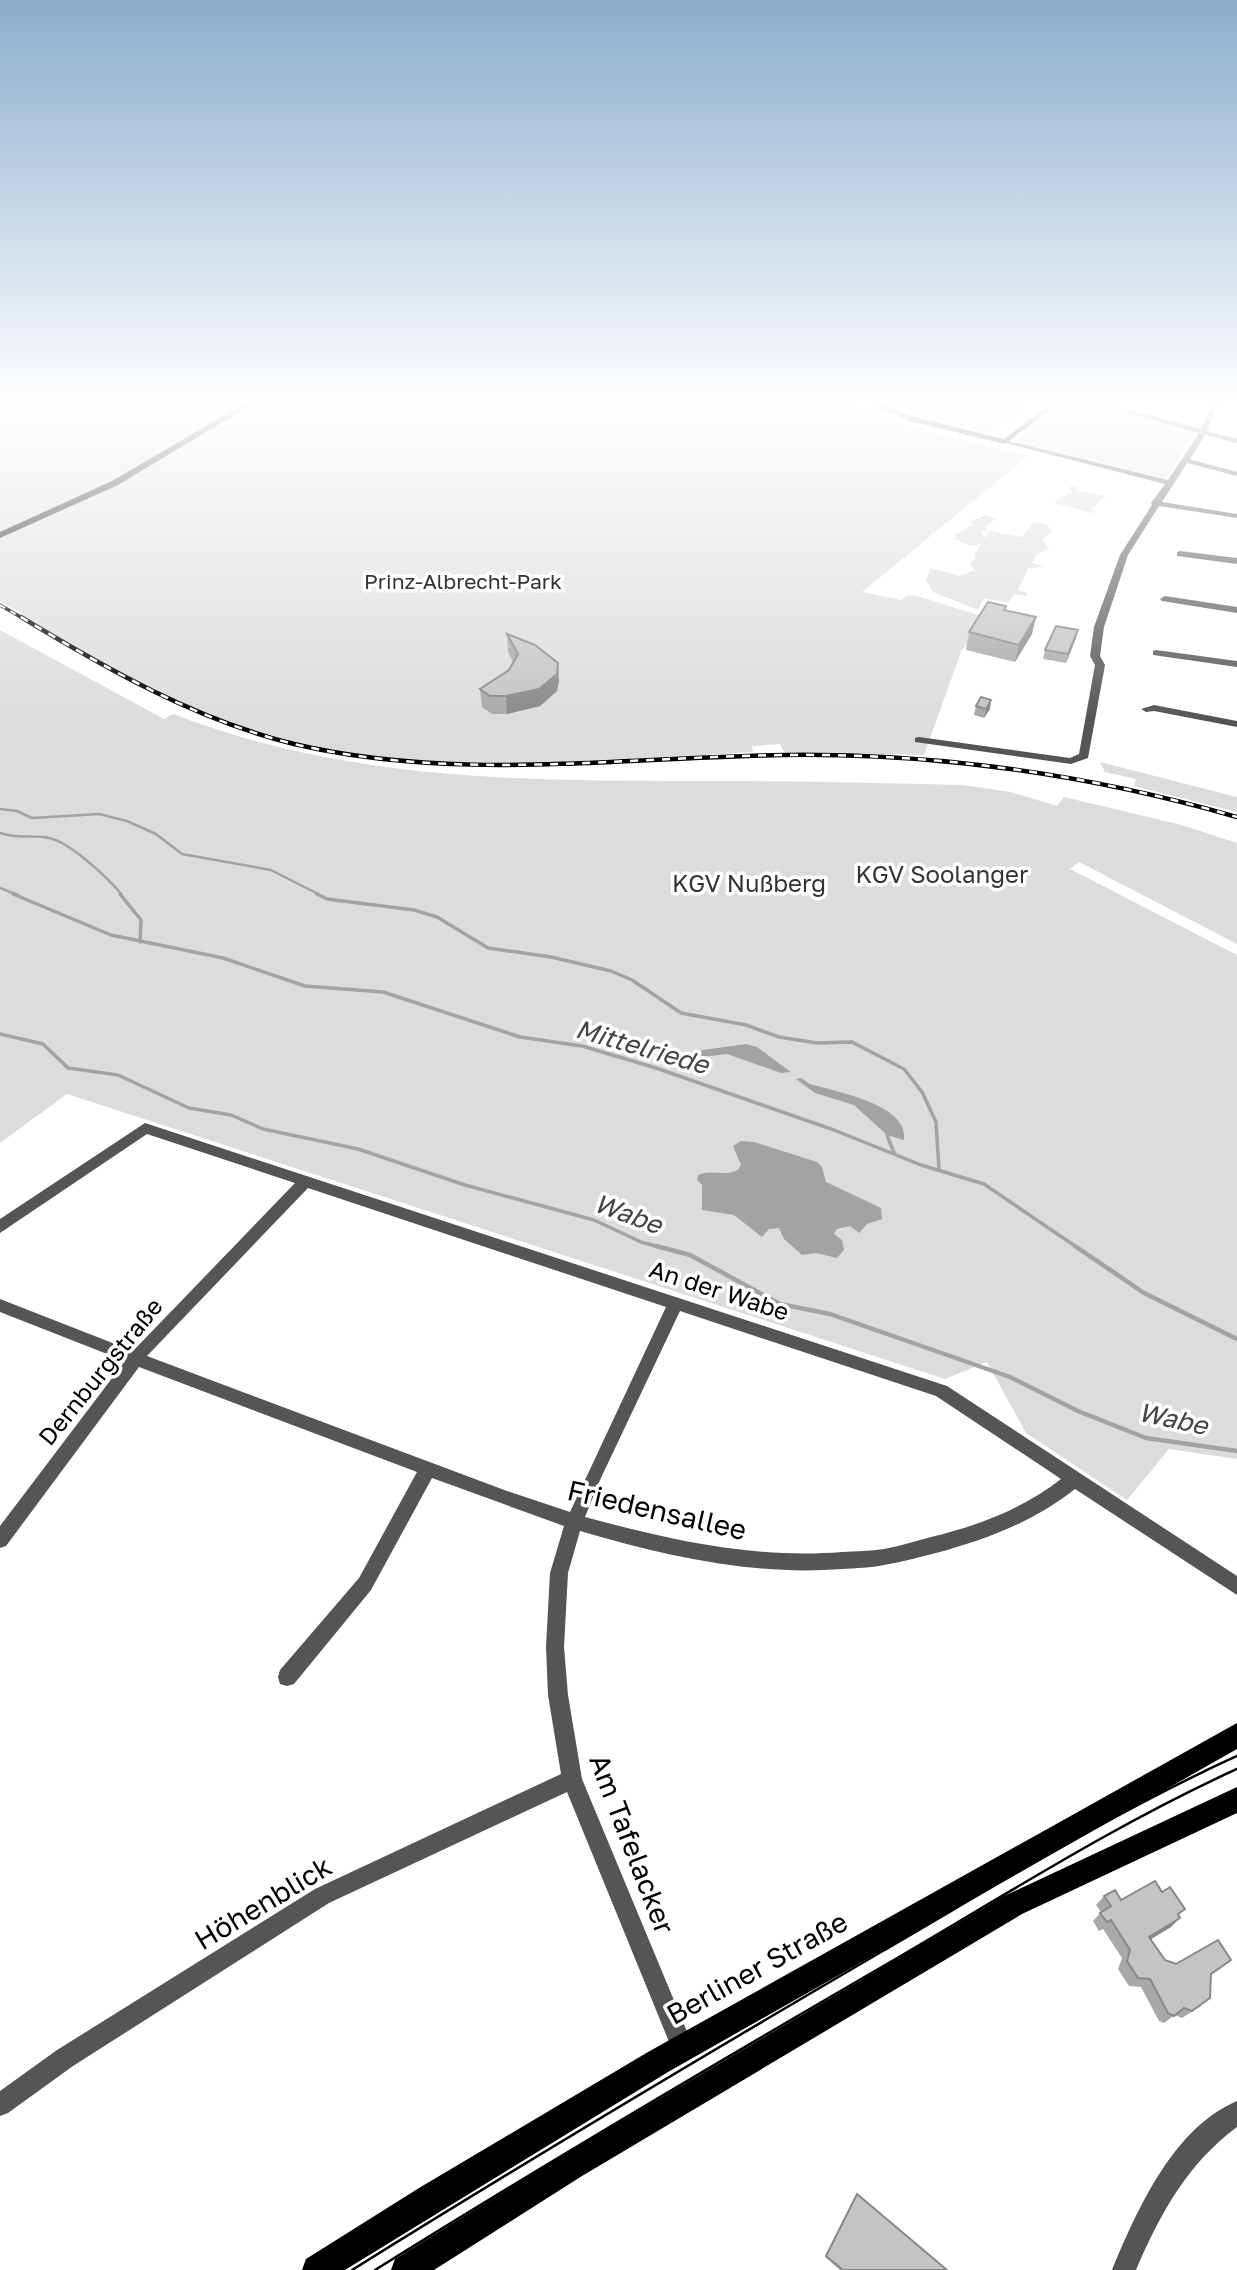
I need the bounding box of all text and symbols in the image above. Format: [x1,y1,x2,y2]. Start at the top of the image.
park label: Prinz-Albrecht-Park [364,568,562,594]
park label: KGV Soolanger [856,859,1028,888]
park label: KGV Nußberg [672,868,826,897]
water label: Mittelriede [572,1013,714,1081]
water label: Wabe [590,1187,668,1241]
street label: An der Wabe [646,1253,793,1326]
street label: Dernburgstraße [32,1292,168,1450]
water label: Wabe [1136,1396,1212,1441]
street label: Friedensallee [564,1473,750,1546]
street label: Am Tafelacker [583,1749,682,1938]
street label: Höhenblick [188,1849,337,1956]
street label: Berliner Straße [661,1904,853,2031]

